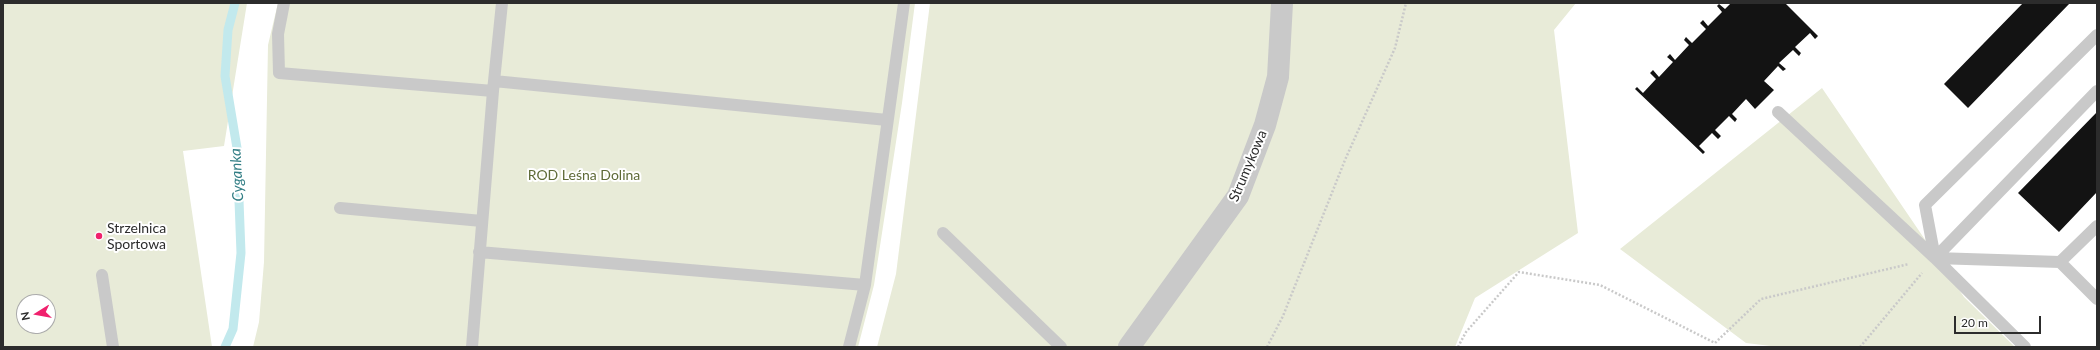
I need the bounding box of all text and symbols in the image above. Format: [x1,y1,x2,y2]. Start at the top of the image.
street label: Strumykowa [1225,128,1271,204]
water label: Cyganka [227,148,247,202]
park label: ROD Leśna Dolina [528,167,640,183]
place label: Strzelnica Sportowa [107,220,166,252]
marker: Strzelnica Sportowa [94,231,104,241]
north arrow [16,294,56,334]
scale bar [1956,308,2043,334]
text: N [18,311,32,322]
text: 20 m [1961,315,1988,330]

